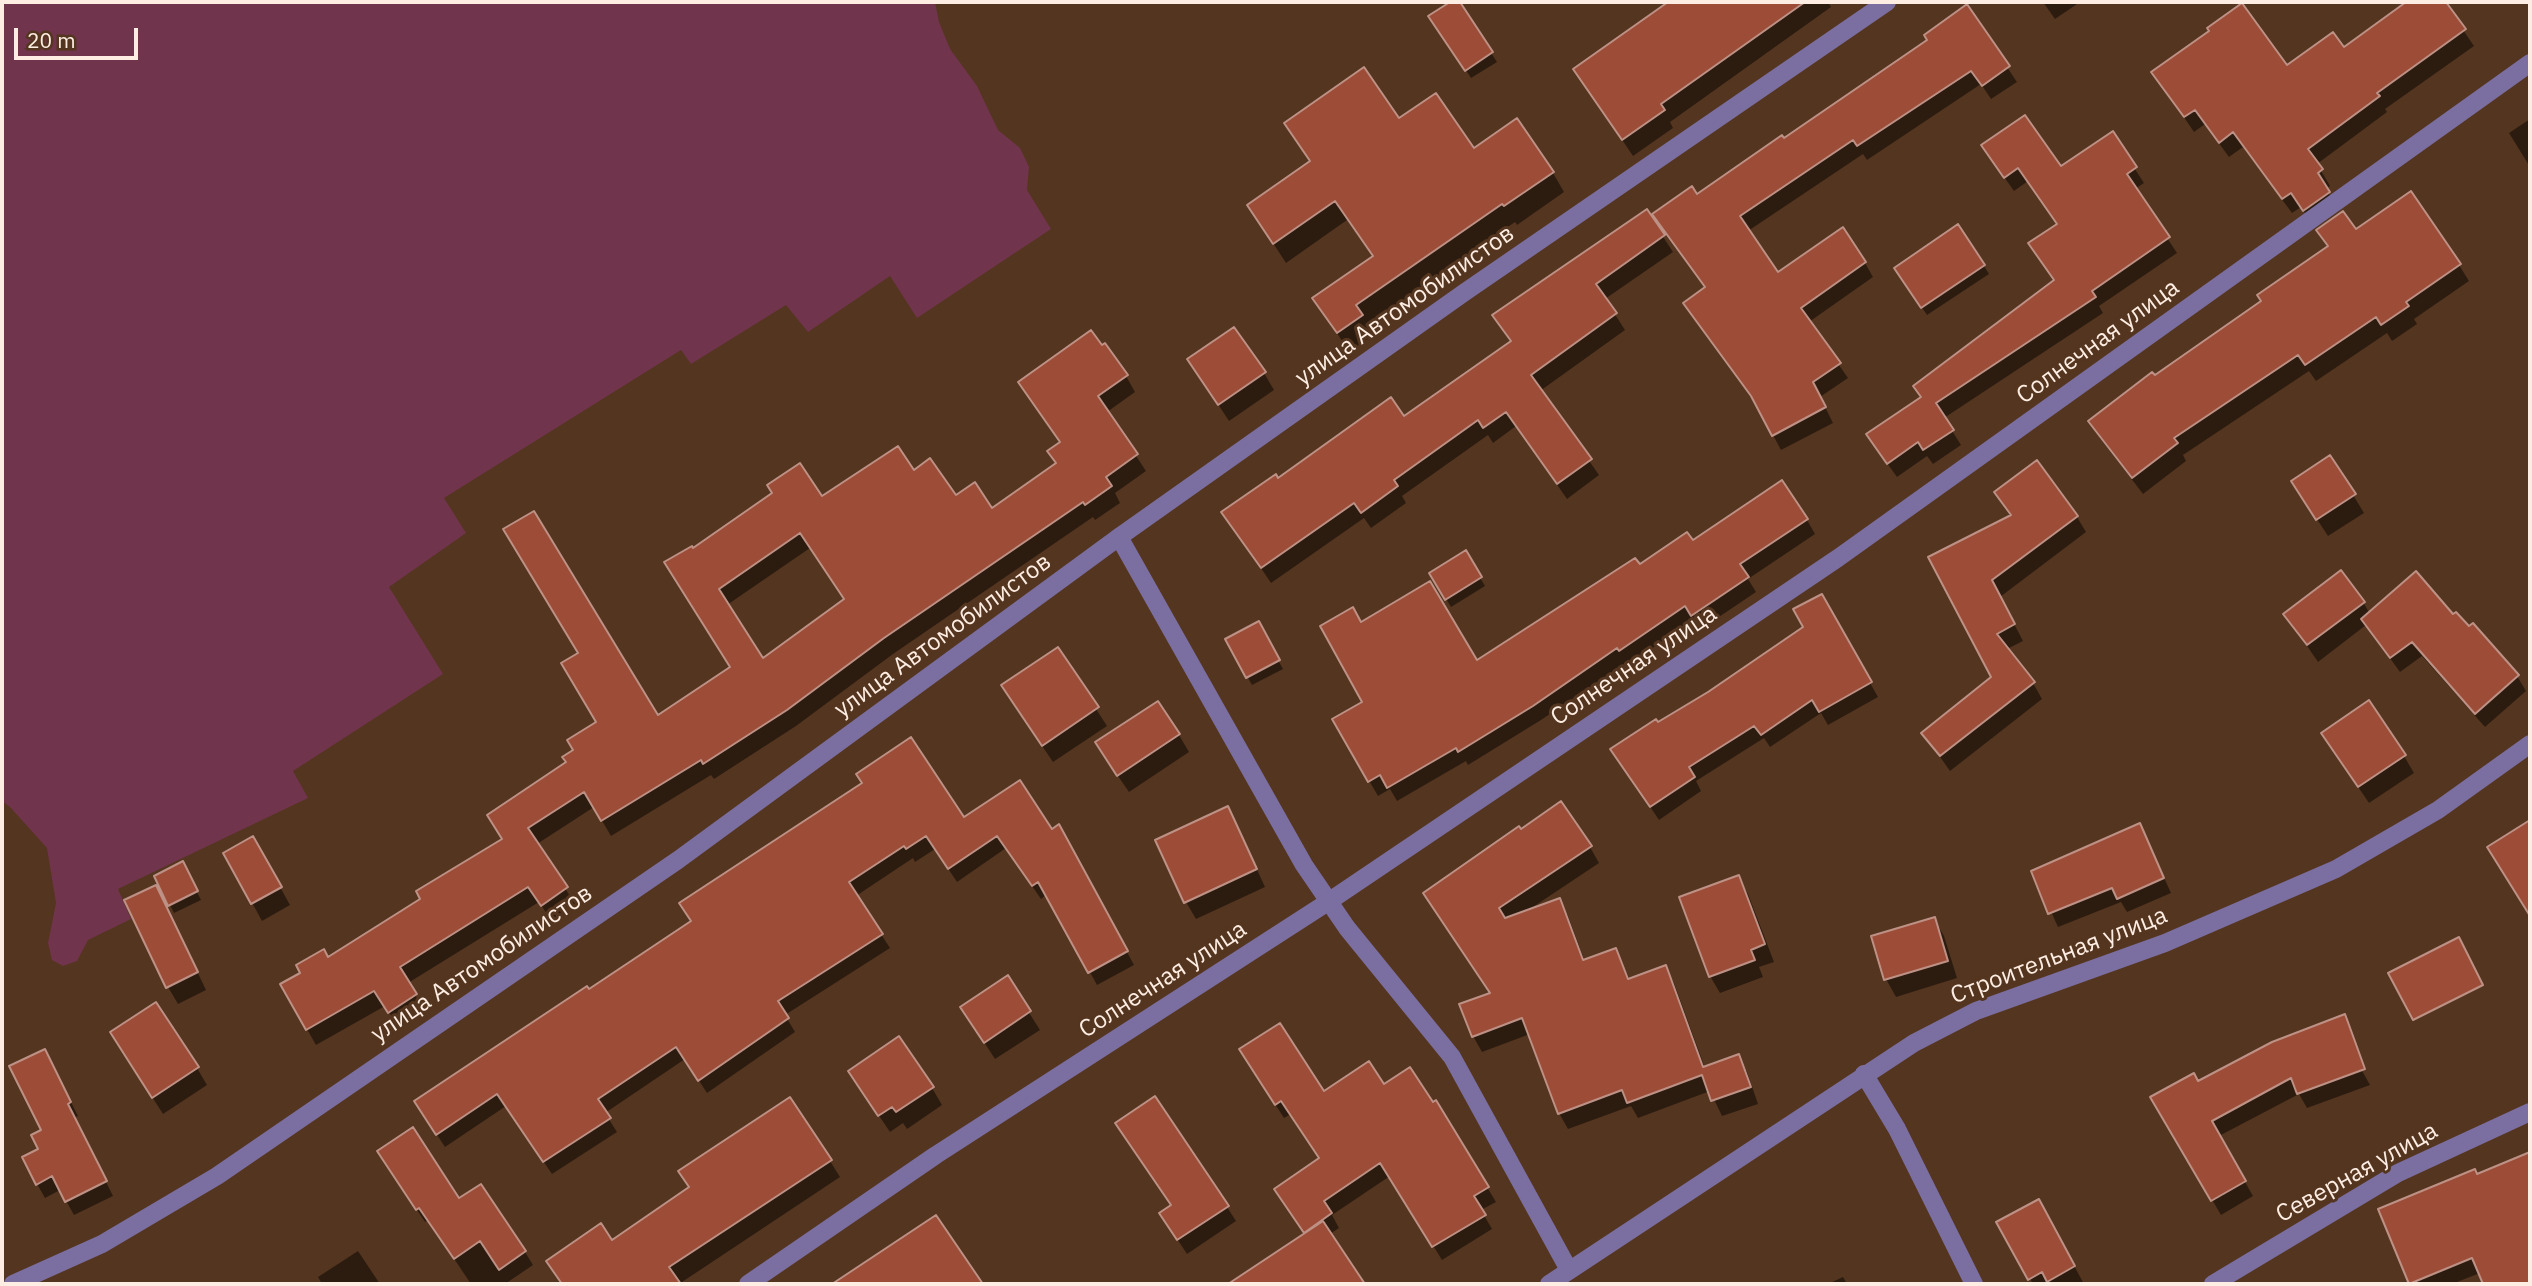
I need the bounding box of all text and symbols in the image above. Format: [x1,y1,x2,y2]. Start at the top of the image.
scale bar [18,14,142,58]
text: 20 m [27,26,76,54]
street label: улица Автомобилистов [1290,219,1520,393]
street label: Солнечная улица [2011,273,2185,411]
street label: улица Автомобилистов [829,548,1057,724]
street label: Солнечная улица [1546,600,1722,732]
street label: улица Автомобилистов [366,879,598,1049]
street label: Строительная улица [1947,901,2171,1011]
street label: Солнечная улица [1074,915,1252,1045]
street label: Северная улица [2271,1117,2443,1229]

